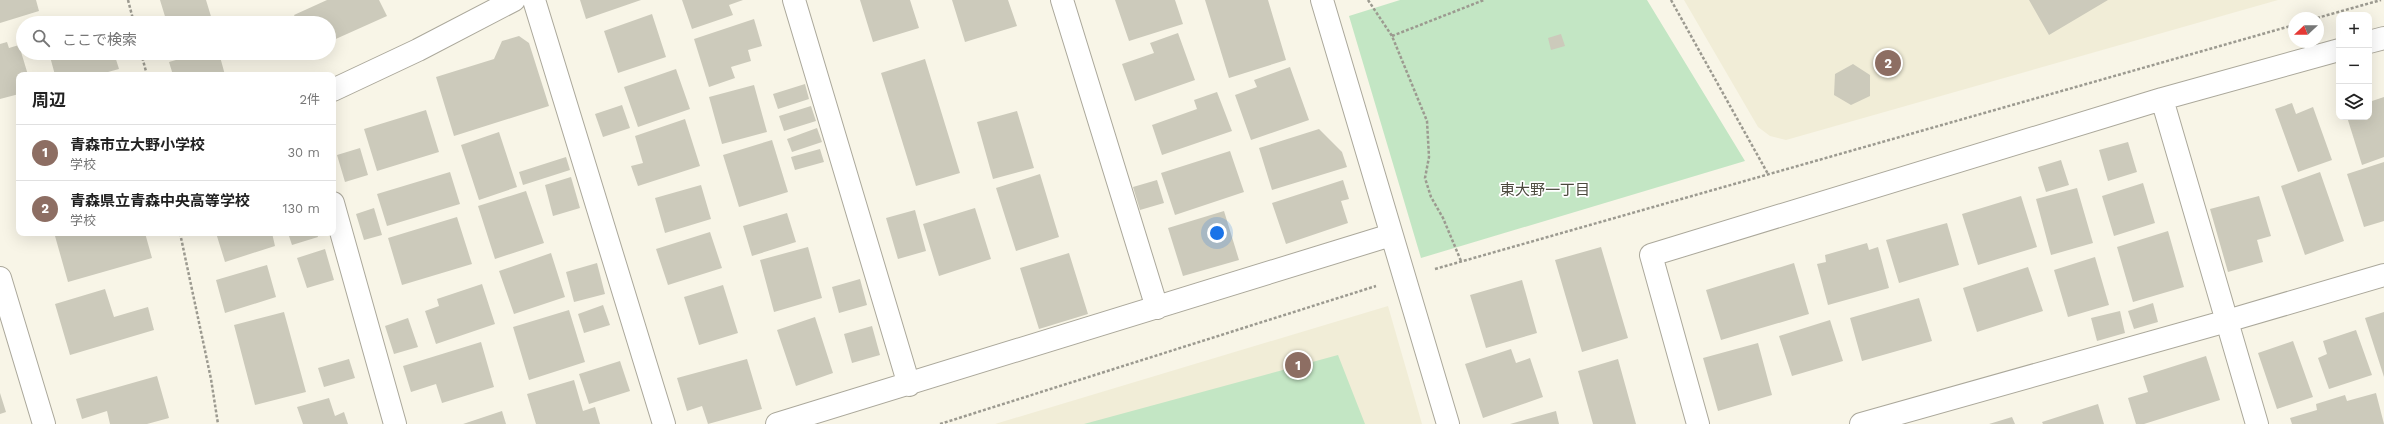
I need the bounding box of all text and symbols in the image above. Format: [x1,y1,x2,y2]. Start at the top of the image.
north arrow [2288,12,2324,48]
map controls [2336,12,2372,120]
button: + [2336,12,2372,48]
search box [16,16,336,60]
icon: search [30,27,52,49]
text: ここで検索 [62,31,137,49]
pin: 2 [1875,48,1901,78]
button: − [2336,48,2372,84]
button: layers [2336,84,2372,120]
text: 周辺 [32,90,66,110]
text: 2件 [299,92,320,107]
text: 青森市立大野小学校 [70,136,205,154]
text: 1 [42,145,48,160]
text: 30 m [288,145,320,160]
text: 学校 [70,157,96,172]
district label: 東大野一丁目 [1500,181,1590,199]
text: 青森県立青森中央高等学校 [70,192,250,210]
text: 2 [41,201,49,216]
text: 130 m [282,201,320,216]
text: 学校 [70,213,96,228]
your location [1207,223,1227,243]
pin: 1 [1285,350,1311,380]

